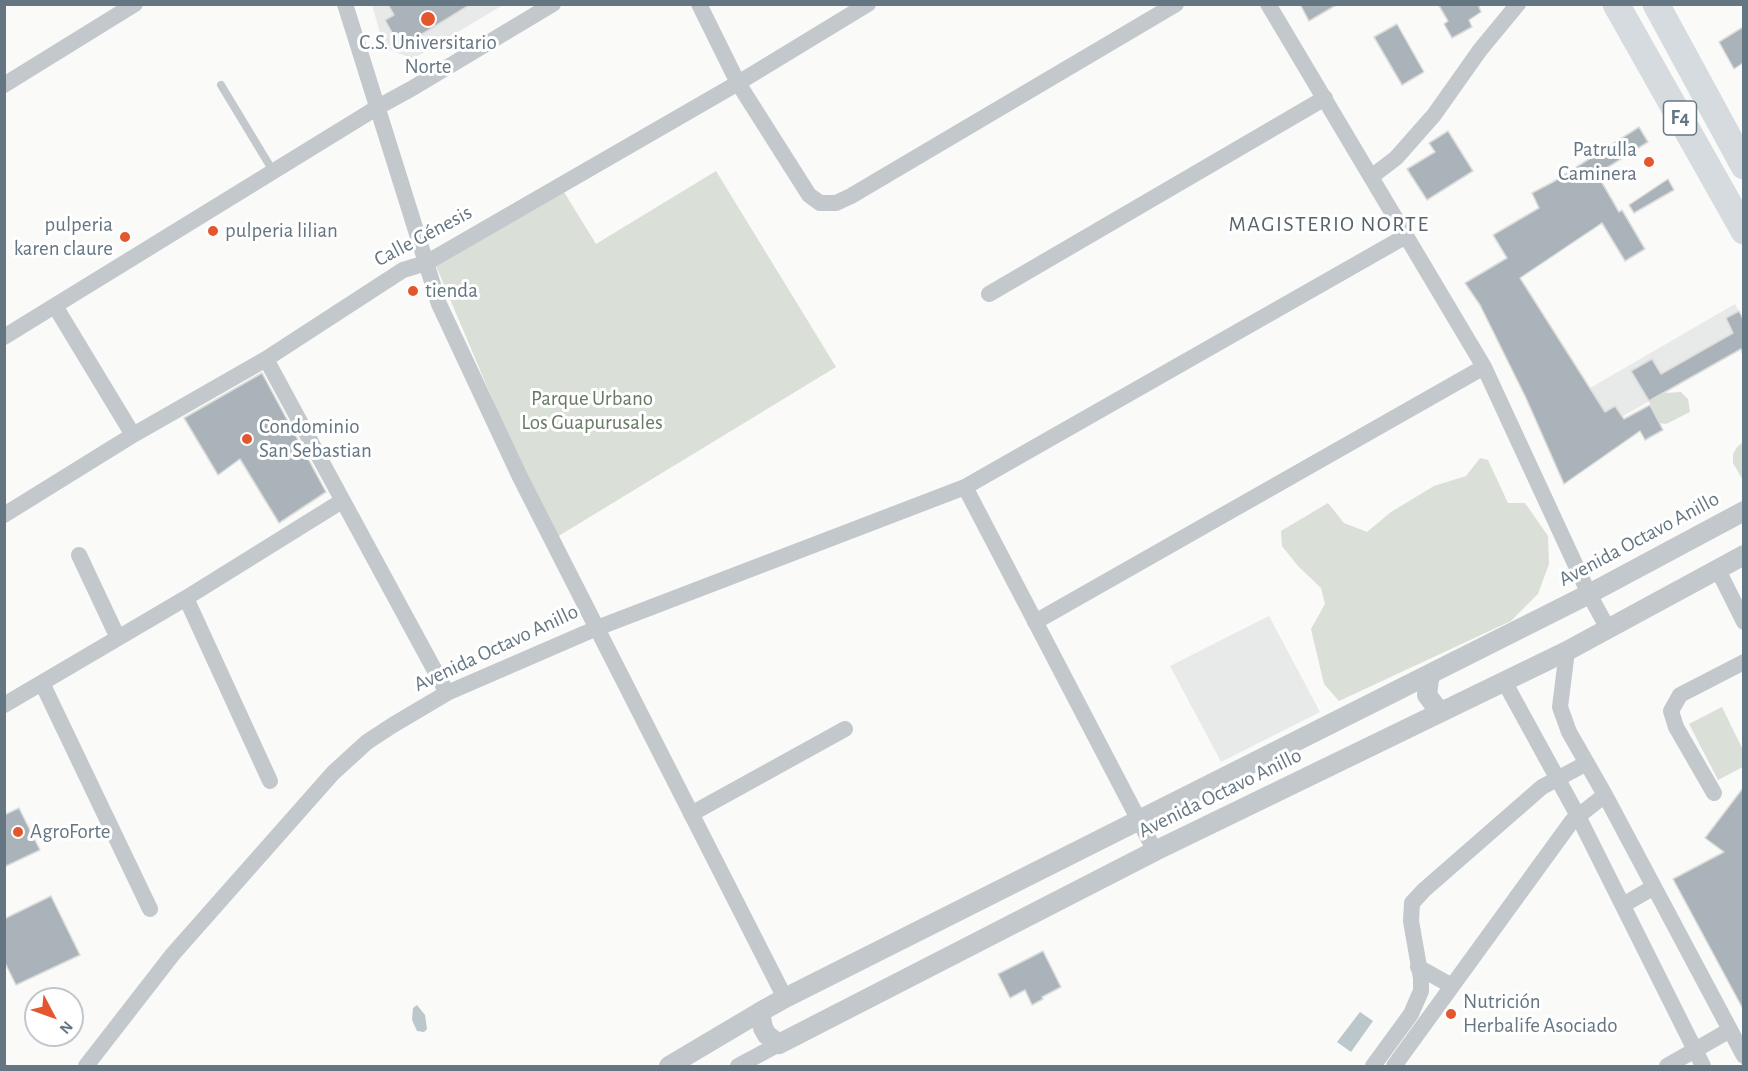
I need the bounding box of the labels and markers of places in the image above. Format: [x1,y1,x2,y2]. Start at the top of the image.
marker: C.S. Universitario Norte [419,10,437,28]
place label: C.S. Universitario Norte [359,30,497,80]
place label: Patrulla Caminera [1558,137,1637,187]
marker: Patrulla Caminera [1642,155,1656,169]
place label: pulperia karen claure [14,212,113,262]
place label: pulperia lilian [225,218,338,244]
marker: pulperia lilian [206,224,220,238]
marker: pulperia karen claure [118,230,132,244]
place label: tienda [425,278,478,304]
marker: tienda [406,284,420,298]
place label: Condominio San Sebastian [259,414,372,464]
marker: Condominio San Sebastian [240,432,254,446]
place label: AgroForte [30,819,110,845]
marker: AgroForte [11,825,25,839]
place label: Nutrición Herbalife Asociado [1463,989,1618,1039]
marker: Nutrición Herbalife Asociado [1444,1007,1458,1021]

